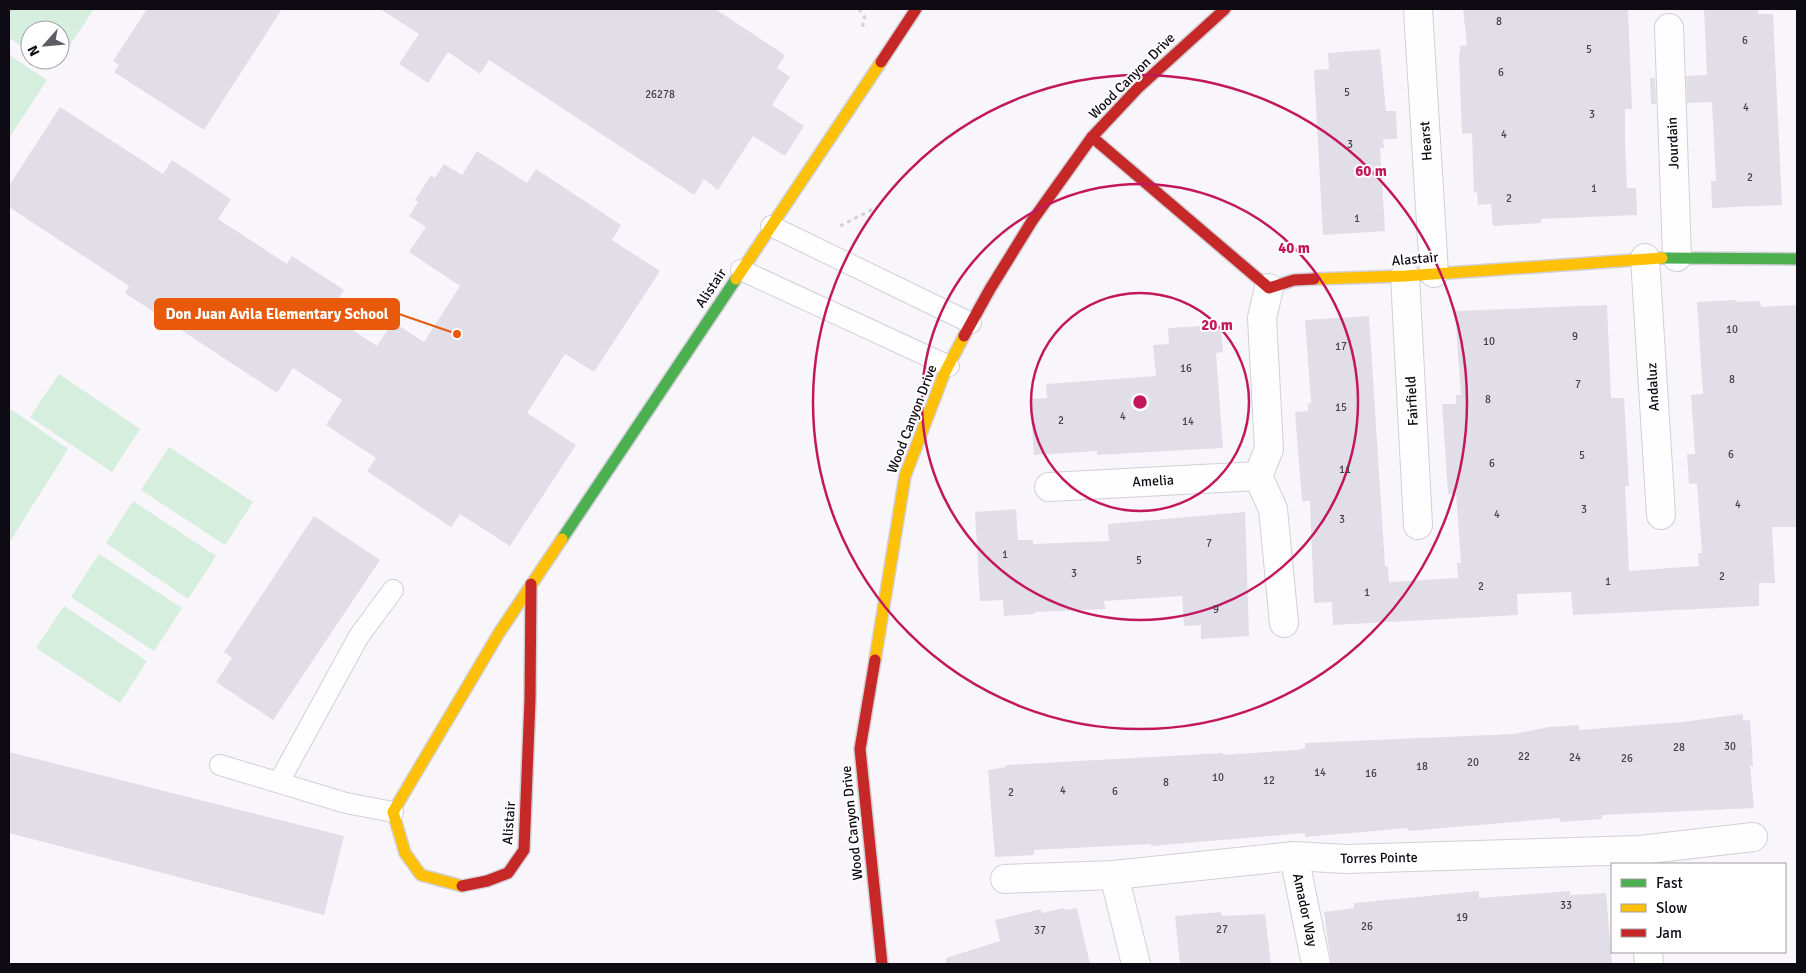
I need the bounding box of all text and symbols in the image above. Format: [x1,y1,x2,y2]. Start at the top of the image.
house number: 8 [1496,15,1502,28]
north arrow [20,20,70,70]
street label: Wood Canyon Drive [1085,29,1179,123]
house number: 6 [1742,34,1748,47]
text: N [24,42,44,59]
house number: 5 [1586,43,1592,56]
house number: 6 [1498,66,1504,79]
house number: 5 [1344,86,1350,99]
house number: 26278 [645,88,675,101]
house number: 4 [1743,101,1749,114]
house number: 3 [1589,108,1595,121]
street label: Jourdain [1664,117,1682,169]
street label: Hearst [1416,120,1436,161]
house number: 4 [1501,128,1507,141]
house number: 3 [1347,138,1353,151]
text: 60 m [1355,162,1387,180]
house number: 2 [1747,171,1753,184]
house number: 1 [1591,182,1597,195]
house number: 2 [1506,192,1512,205]
house number: 1 [1354,212,1360,225]
text: 40 m [1278,239,1310,257]
street label: Alastair [1391,248,1440,270]
street label: Alistair [692,265,731,311]
callout: Don Juan Avila Elementary School [155,299,399,329]
text: Don Juan Avila Elementary School [165,305,389,323]
text: 20 m [1201,316,1233,334]
house number: 10 [1726,323,1738,336]
house number: 9 [1572,330,1578,343]
house number: 10 [1483,335,1495,348]
house number: 17 [1335,340,1347,353]
street label: Wood Canyon Drive [883,362,941,476]
house number: 16 [1180,362,1192,375]
street label: Andaluz [1643,362,1663,412]
house number: 8 [1729,373,1735,386]
street label: Fairfield [1402,376,1422,426]
house number: 7 [1575,378,1581,391]
centre of rings [1131,393,1149,411]
house number: 8 [1485,393,1491,406]
house number: 15 [1335,401,1347,414]
house number: 4 [1120,410,1126,423]
house number: 2 [1058,414,1064,427]
house number: 14 [1182,415,1194,428]
house number: 6 [1728,448,1734,461]
house number: 5 [1579,449,1585,462]
house number: 6 [1489,457,1495,470]
house number: 11 [1339,463,1351,476]
street label: Amelia [1132,471,1174,491]
house number: 4 [1735,498,1741,511]
house number: 3 [1581,503,1587,516]
house number: 4 [1494,508,1500,521]
house number: 3 [1339,513,1345,526]
house number: 7 [1206,537,1212,550]
house number: 1 [1002,548,1008,561]
house number: 5 [1136,554,1142,567]
house number: 3 [1071,567,1077,580]
house number: 2 [1719,570,1725,583]
house number: 1 [1605,575,1611,588]
house number: 2 [1478,580,1484,593]
house number: 1 [1364,586,1370,599]
house number: 9 [1213,603,1219,616]
house number: 30 [1724,740,1736,753]
house number: 28 [1673,741,1685,754]
house number: 22 [1518,750,1530,763]
house number: 24 [1569,751,1581,764]
house number: 26 [1621,752,1633,765]
house number: 20 [1467,756,1479,769]
house number: 18 [1416,760,1428,773]
street label: Wood Canyon Drive [838,765,866,881]
house number: 14 [1314,766,1326,779]
house number: 16 [1365,767,1377,780]
house number: 10 [1212,771,1224,784]
house number: 12 [1263,774,1275,787]
house number: 8 [1163,776,1169,789]
house number: 4 [1060,784,1066,797]
house number: 6 [1112,785,1118,798]
house number: 2 [1008,786,1014,799]
street label: Alistair [499,800,519,845]
street label: Torres Pointe [1340,849,1418,867]
legend [1611,863,1786,953]
street label: Amador Way [1289,872,1321,949]
text: Fast [1656,874,1683,892]
house number: 33 [1560,899,1572,912]
text: Slow [1656,899,1687,917]
house number: 19 [1456,911,1468,924]
house number: 26 [1361,920,1373,933]
house number: 27 [1216,923,1228,936]
house number: 37 [1034,924,1046,937]
text: Jam [1656,924,1682,942]

